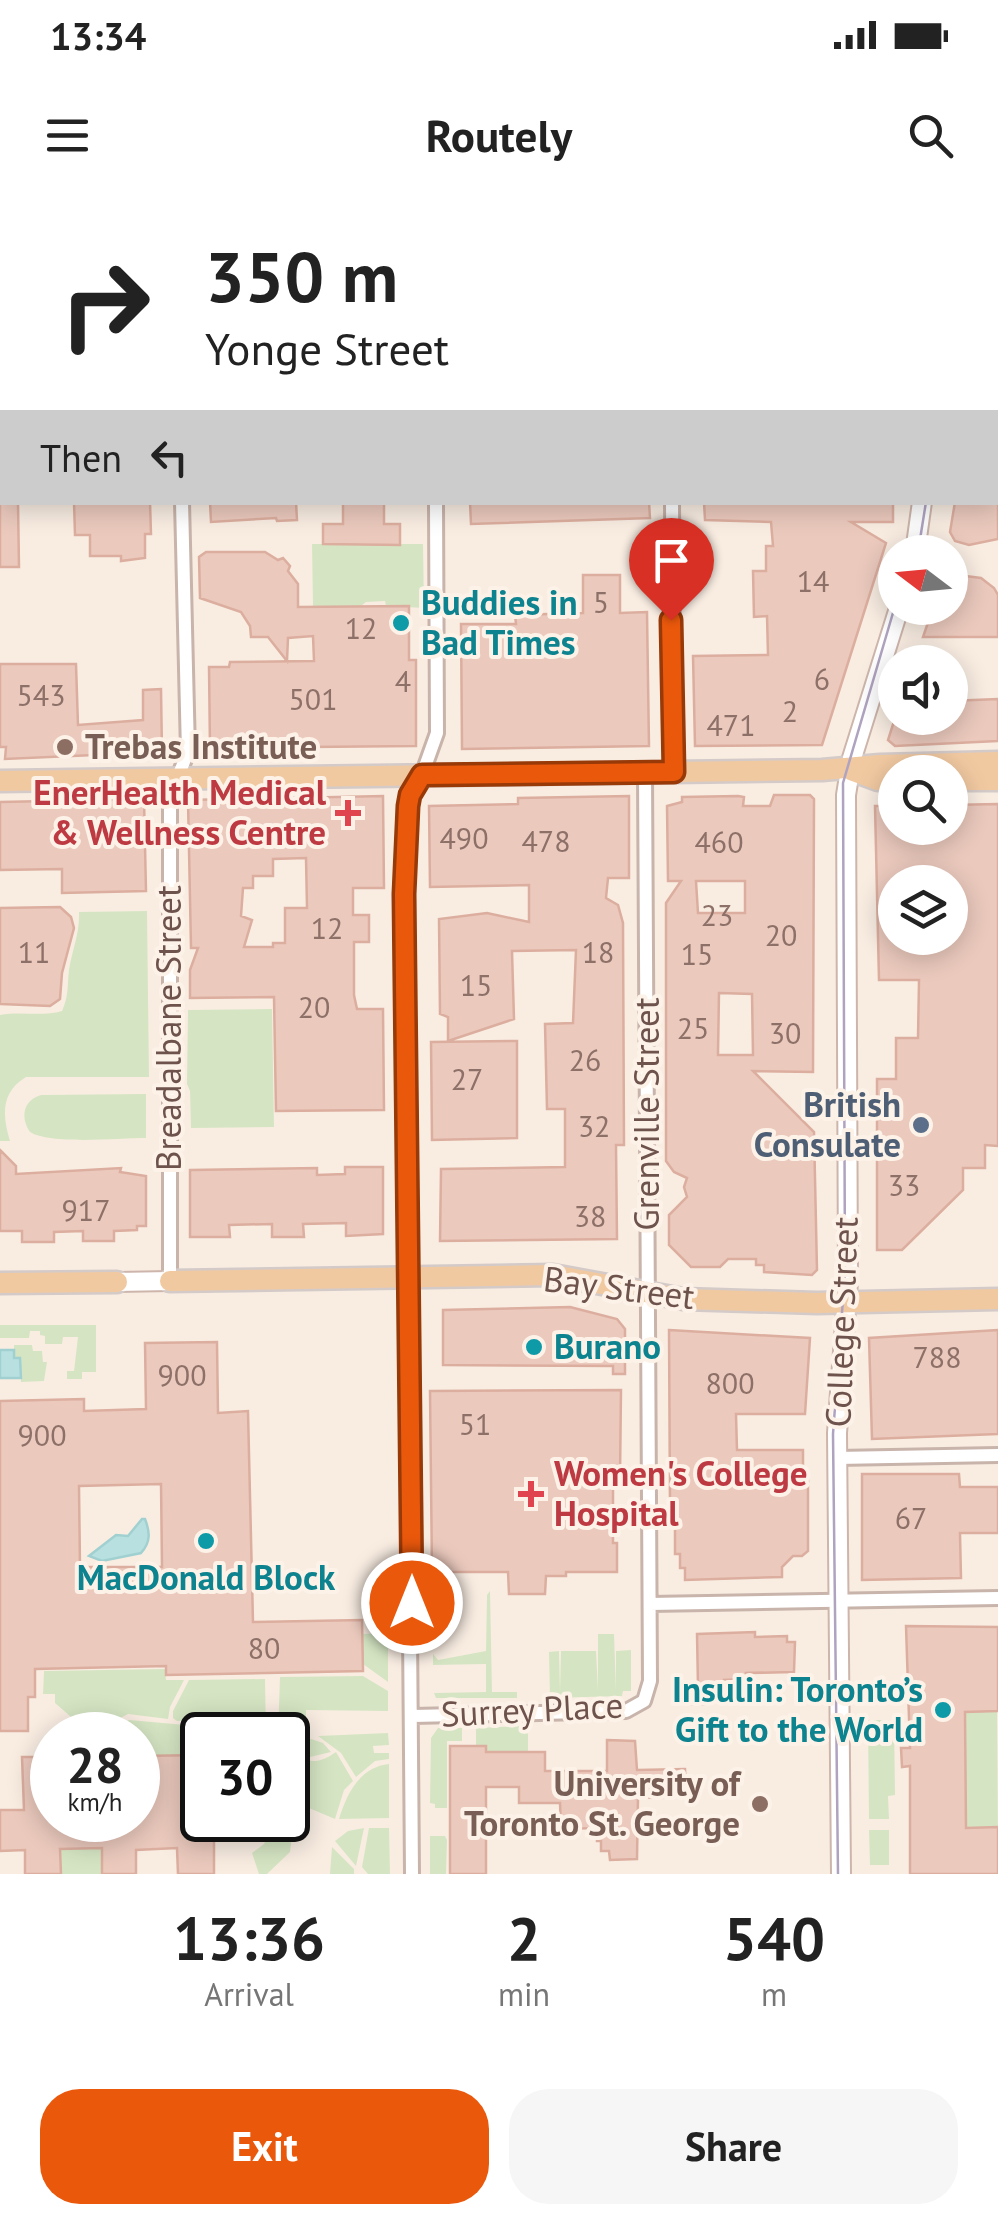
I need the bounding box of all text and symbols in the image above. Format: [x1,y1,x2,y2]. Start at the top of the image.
text: 13:34 [50,11,146,60]
text: Routely [426,106,572,164]
icon: menu [40,108,95,163]
icon: search [903,108,958,163]
text: 350 m [205,231,398,321]
icon: right [40,240,170,370]
text: Yonge Street [205,319,449,377]
icon: left [142,430,197,485]
text: Then [40,433,122,482]
pin [629,518,714,621]
icon: arrive [644,533,699,588]
north arrow [878,535,968,625]
map controls [878,535,968,955]
house number: 14 [797,561,829,600]
place label: Buddies in Bad Times [421,579,578,665]
house number: 5 [593,582,609,621]
house number: 12 [345,608,377,647]
marker: Buddies in Bad Times [390,612,412,634]
button: sound [878,645,968,735]
house number: 6 [814,659,830,698]
house number: 4 [395,661,411,700]
house number: 543 [16,675,66,714]
house number: 501 [288,679,338,718]
house number: 2 [782,691,798,730]
house number: 471 [706,705,756,744]
place label: Trebas Institute [85,723,317,769]
marker: Trebas Institute [54,736,76,758]
button: search [878,755,968,845]
place label: EnerHealth Medical & Wellness Centre [33,769,327,855]
marker: EnerHealth Medical & Wellness Centre [335,800,361,826]
house number: 490 [439,818,489,857]
house number: 478 [521,821,571,860]
house number: 460 [694,822,744,861]
button: layers [878,865,968,955]
street label: Breadalbane Street [145,885,191,1171]
house number: 23 [701,895,733,934]
house number: 12 [311,908,343,947]
house number: 20 [765,915,797,954]
house number: 11 [18,932,50,971]
house number: 18 [582,932,614,971]
house number: 15 [681,934,713,973]
house number: 15 [460,965,492,1004]
house number: 20 [298,987,330,1026]
street label: Grenville Street [623,997,669,1231]
house number: 25 [677,1008,709,1047]
house number: 30 [769,1013,801,1052]
house number: 26 [569,1040,601,1079]
house number: 27 [451,1059,483,1098]
place label: British Consulate [754,1081,901,1167]
house number: 32 [578,1106,610,1145]
marker: British Consulate [910,1114,932,1136]
house number: 33 [888,1165,920,1204]
house number: 917 [61,1190,111,1229]
house number: 38 [574,1196,606,1235]
street label: College Street [814,1216,868,1428]
street label: Bay Street [541,1255,697,1319]
place label: Burano [554,1323,661,1369]
marker: Burano [523,1336,545,1358]
house number: 788 [912,1337,962,1376]
house number: 900 [157,1355,207,1394]
house number: 800 [705,1363,755,1402]
house number: 51 [459,1404,491,1443]
house number: 900 [17,1415,67,1454]
place label: Women's College Hospital [554,1450,807,1536]
marker: Women's College Hospital [518,1481,544,1507]
house number: 67 [895,1498,927,1537]
marker: MacDonald Block [195,1530,217,1552]
position arrow [360,1551,464,1655]
place label: MacDonald Block [77,1554,336,1600]
house number: 80 [248,1628,280,1667]
place label: Insulin: Toronto’s Gift to the World [672,1666,923,1752]
street label: Surrey Place [440,1681,624,1737]
marker: Insulin: Toronto’s Gift to the World [932,1699,954,1721]
speed limit sign: 30 [180,1712,310,1842]
text: 28 [67,1732,123,1797]
place label: University of Toronto St. George [464,1760,742,1846]
text: km/h [68,1786,122,1818]
marker: University of Toronto St. George [749,1793,771,1815]
text: 13:36 [173,1899,325,1977]
text: 2 [507,1899,541,1977]
text: 540 [723,1899,825,1977]
text: Arrival [204,1973,294,2015]
text: min [498,1973,550,2015]
text: m [761,1973,787,2015]
button: Exit [40,2089,489,2204]
button: Share [509,2089,958,2204]

